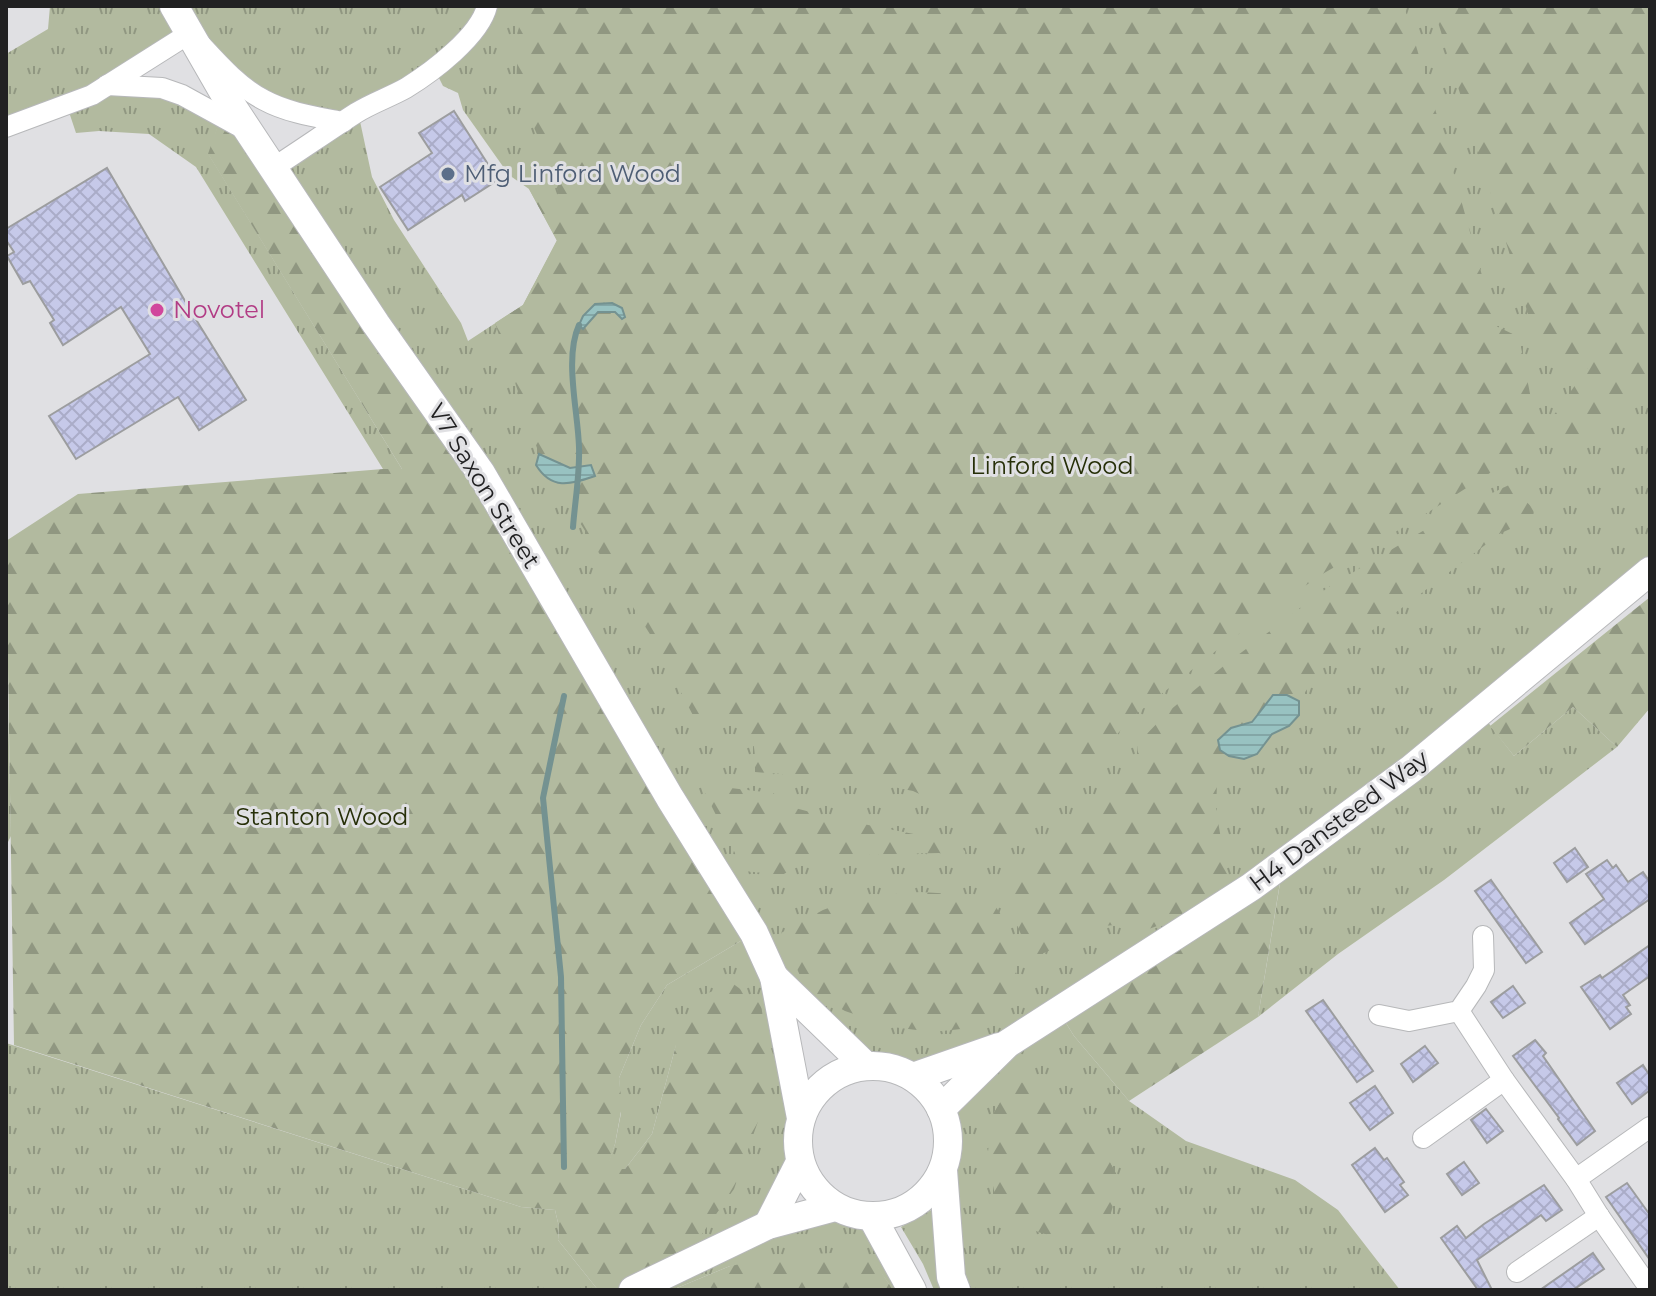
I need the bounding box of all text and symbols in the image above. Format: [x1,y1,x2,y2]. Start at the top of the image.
place label: Mfg Linford Wood [464,159,681,188]
marker: Mfg Linford Wood [439,165,457,183]
place label: Novotel [173,295,265,324]
marker: Novotel [148,301,166,319]
street label: V7 Saxon Street [422,398,547,574]
park label: Linford Wood [970,451,1134,480]
street label: H4 Dansteed Way [1244,744,1434,897]
park label: Stanton Wood [236,802,408,831]

